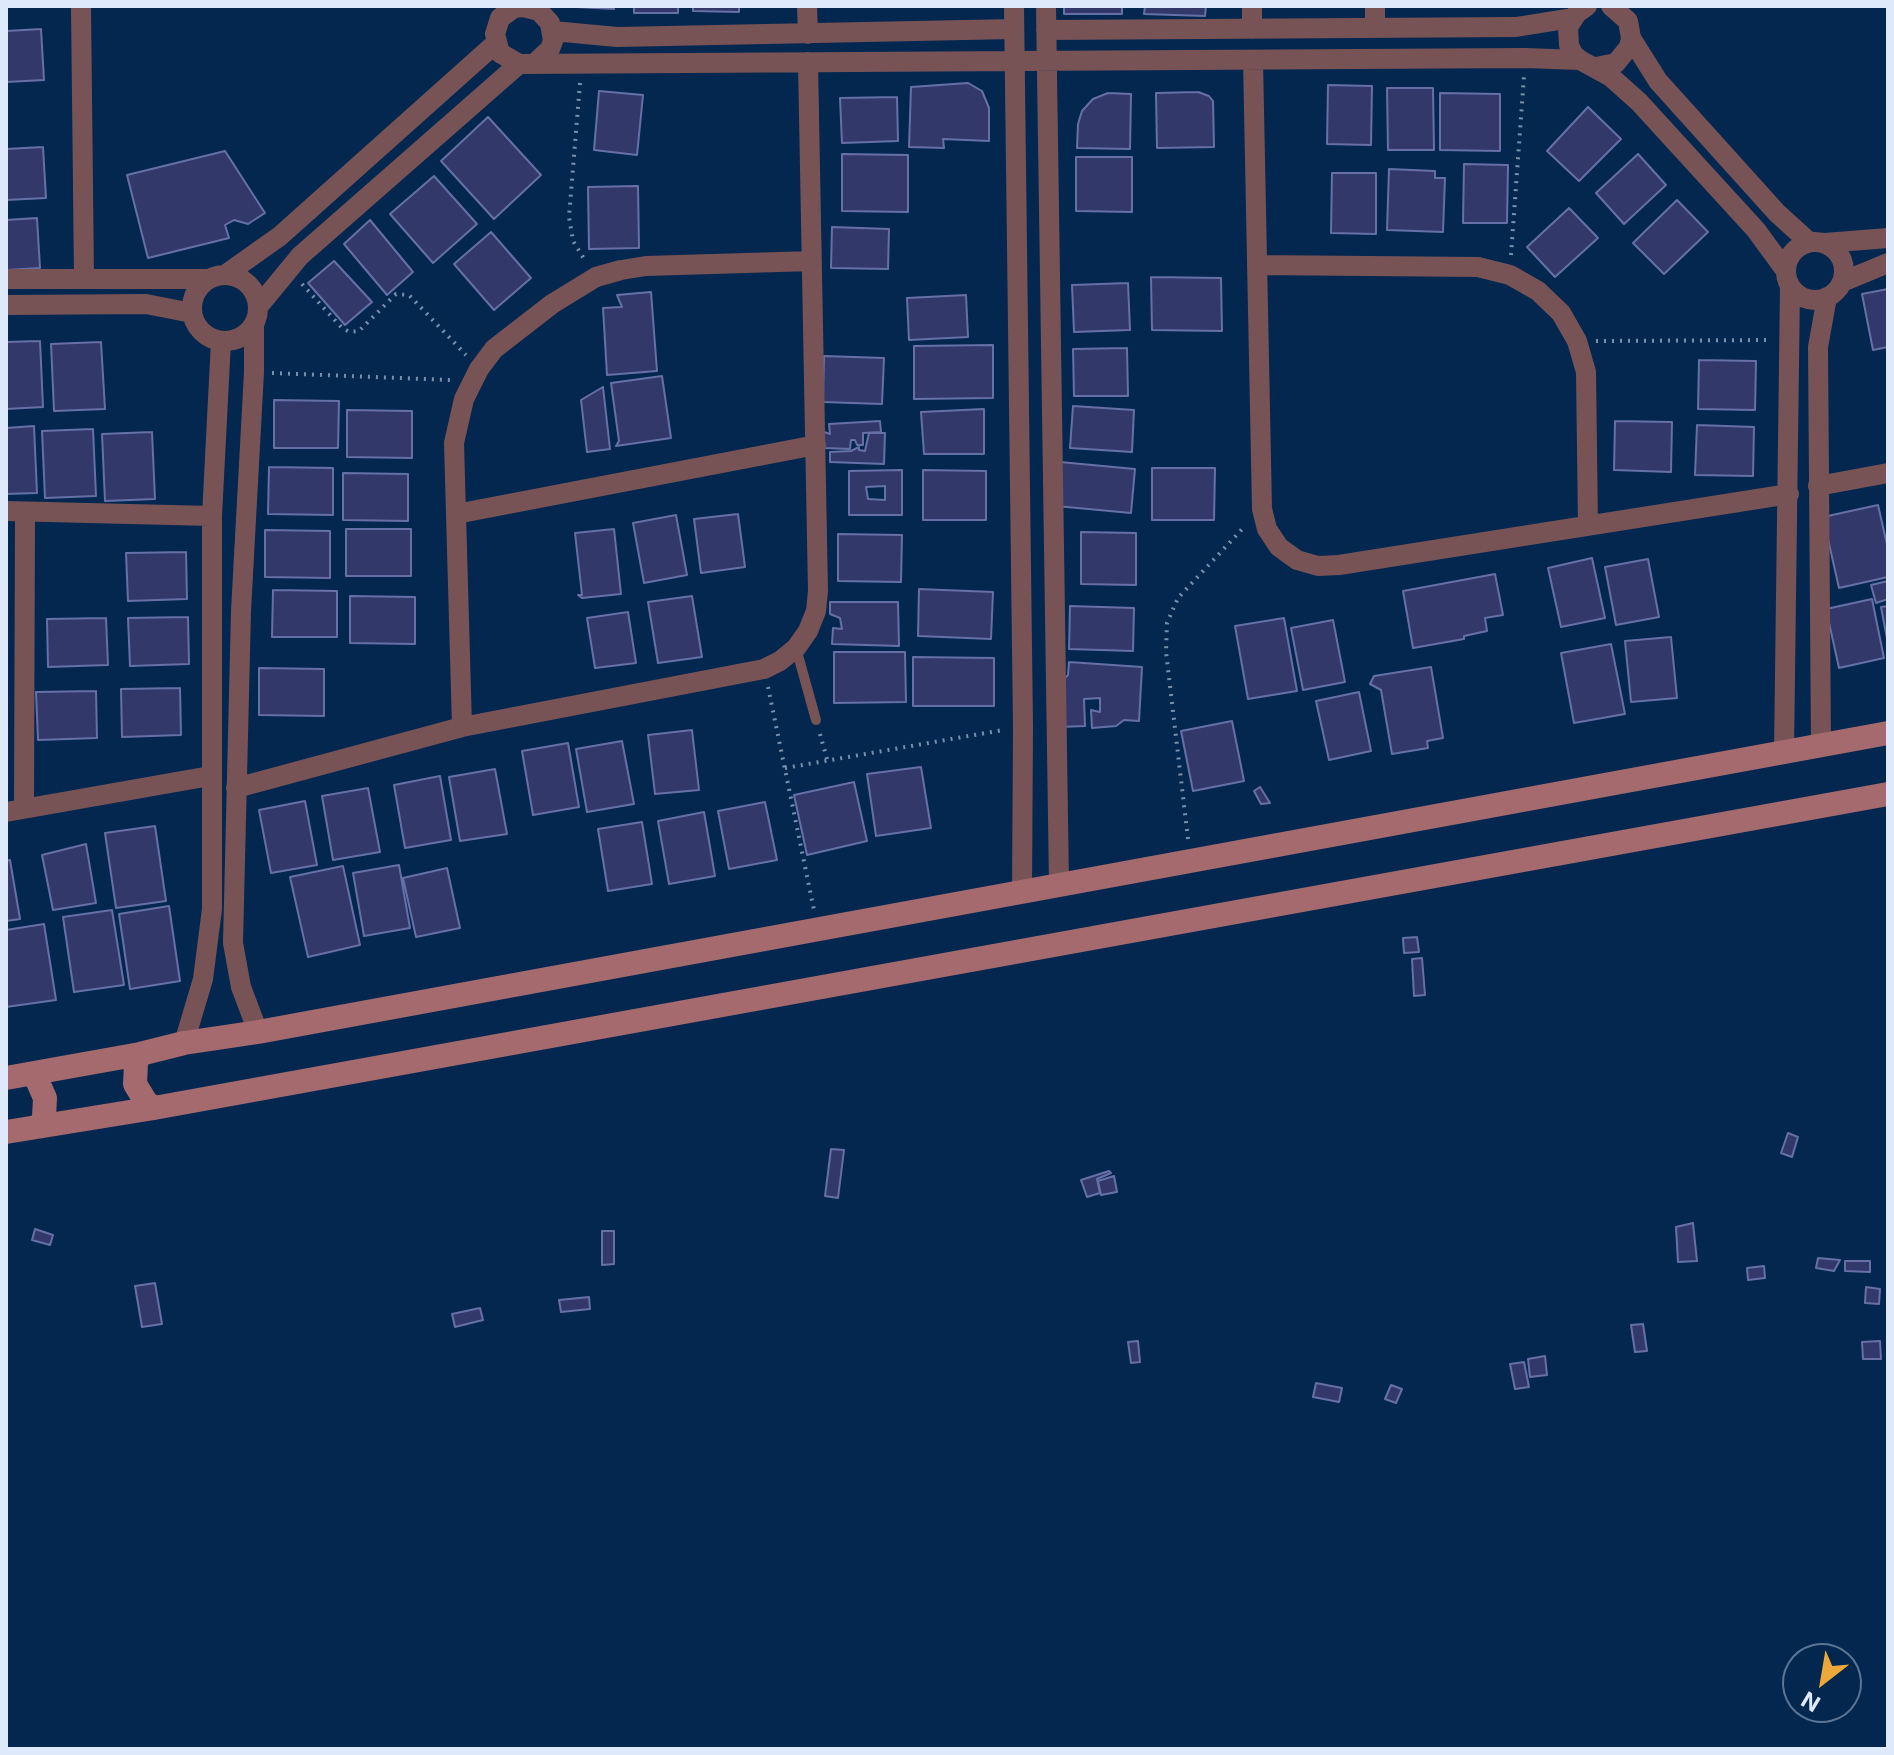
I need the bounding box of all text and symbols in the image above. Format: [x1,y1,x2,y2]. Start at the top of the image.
north arrow [1782,1643,1862,1723]
text: N [1797,1686,1825,1717]

